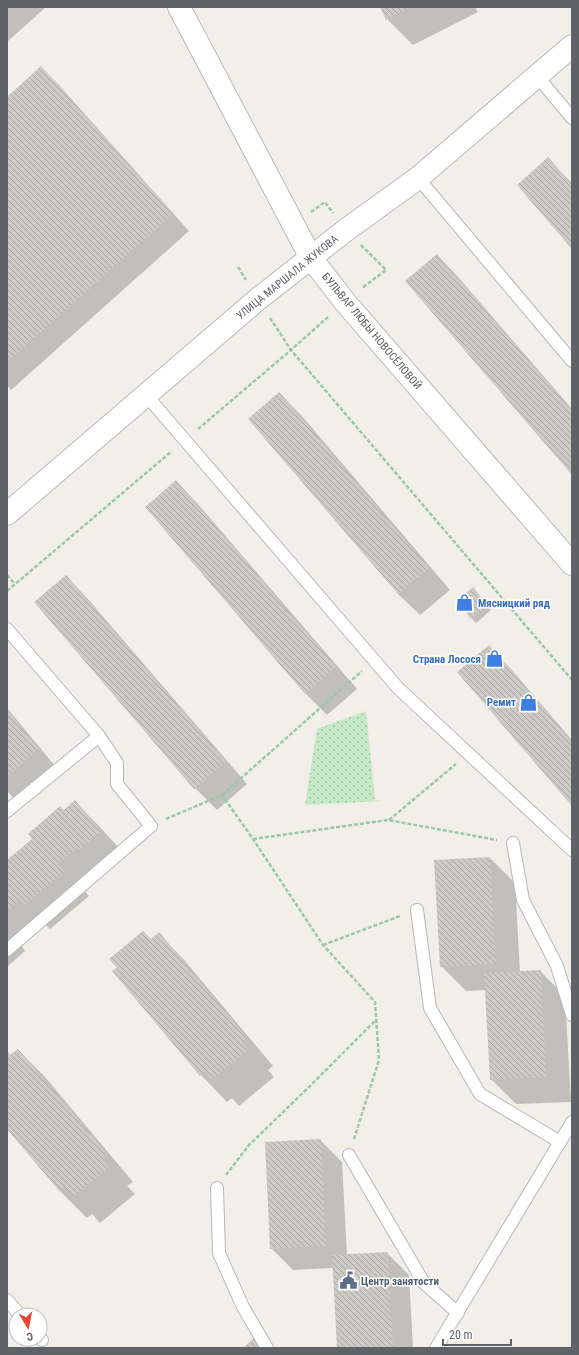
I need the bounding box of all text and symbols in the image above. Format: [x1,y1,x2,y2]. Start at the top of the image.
street label: УЛИЦА МАРШАЛА ЖУКОВА [234,232,341,322]
street label: БУЛЬВАР ЛЮБЫ НОВОСЁЛОВОЙ [319,270,424,392]
shop icon: Мясницкий ряд [455,593,475,613]
place label: Мясницкий ряд [478,597,550,610]
shop icon: Страна Лосося [484,649,504,669]
place label: Страна Лосося [413,653,481,666]
shop icon: Ремит [519,692,539,712]
place label: Ремит [487,696,516,709]
public building icon: Центр занятости [338,1271,358,1291]
place label: Центр занятости [361,1275,439,1288]
north arrow [8,1307,48,1347]
scale bar [443,1321,511,1347]
text: 20 m [449,1328,473,1342]
text: С [25,1329,34,1343]

